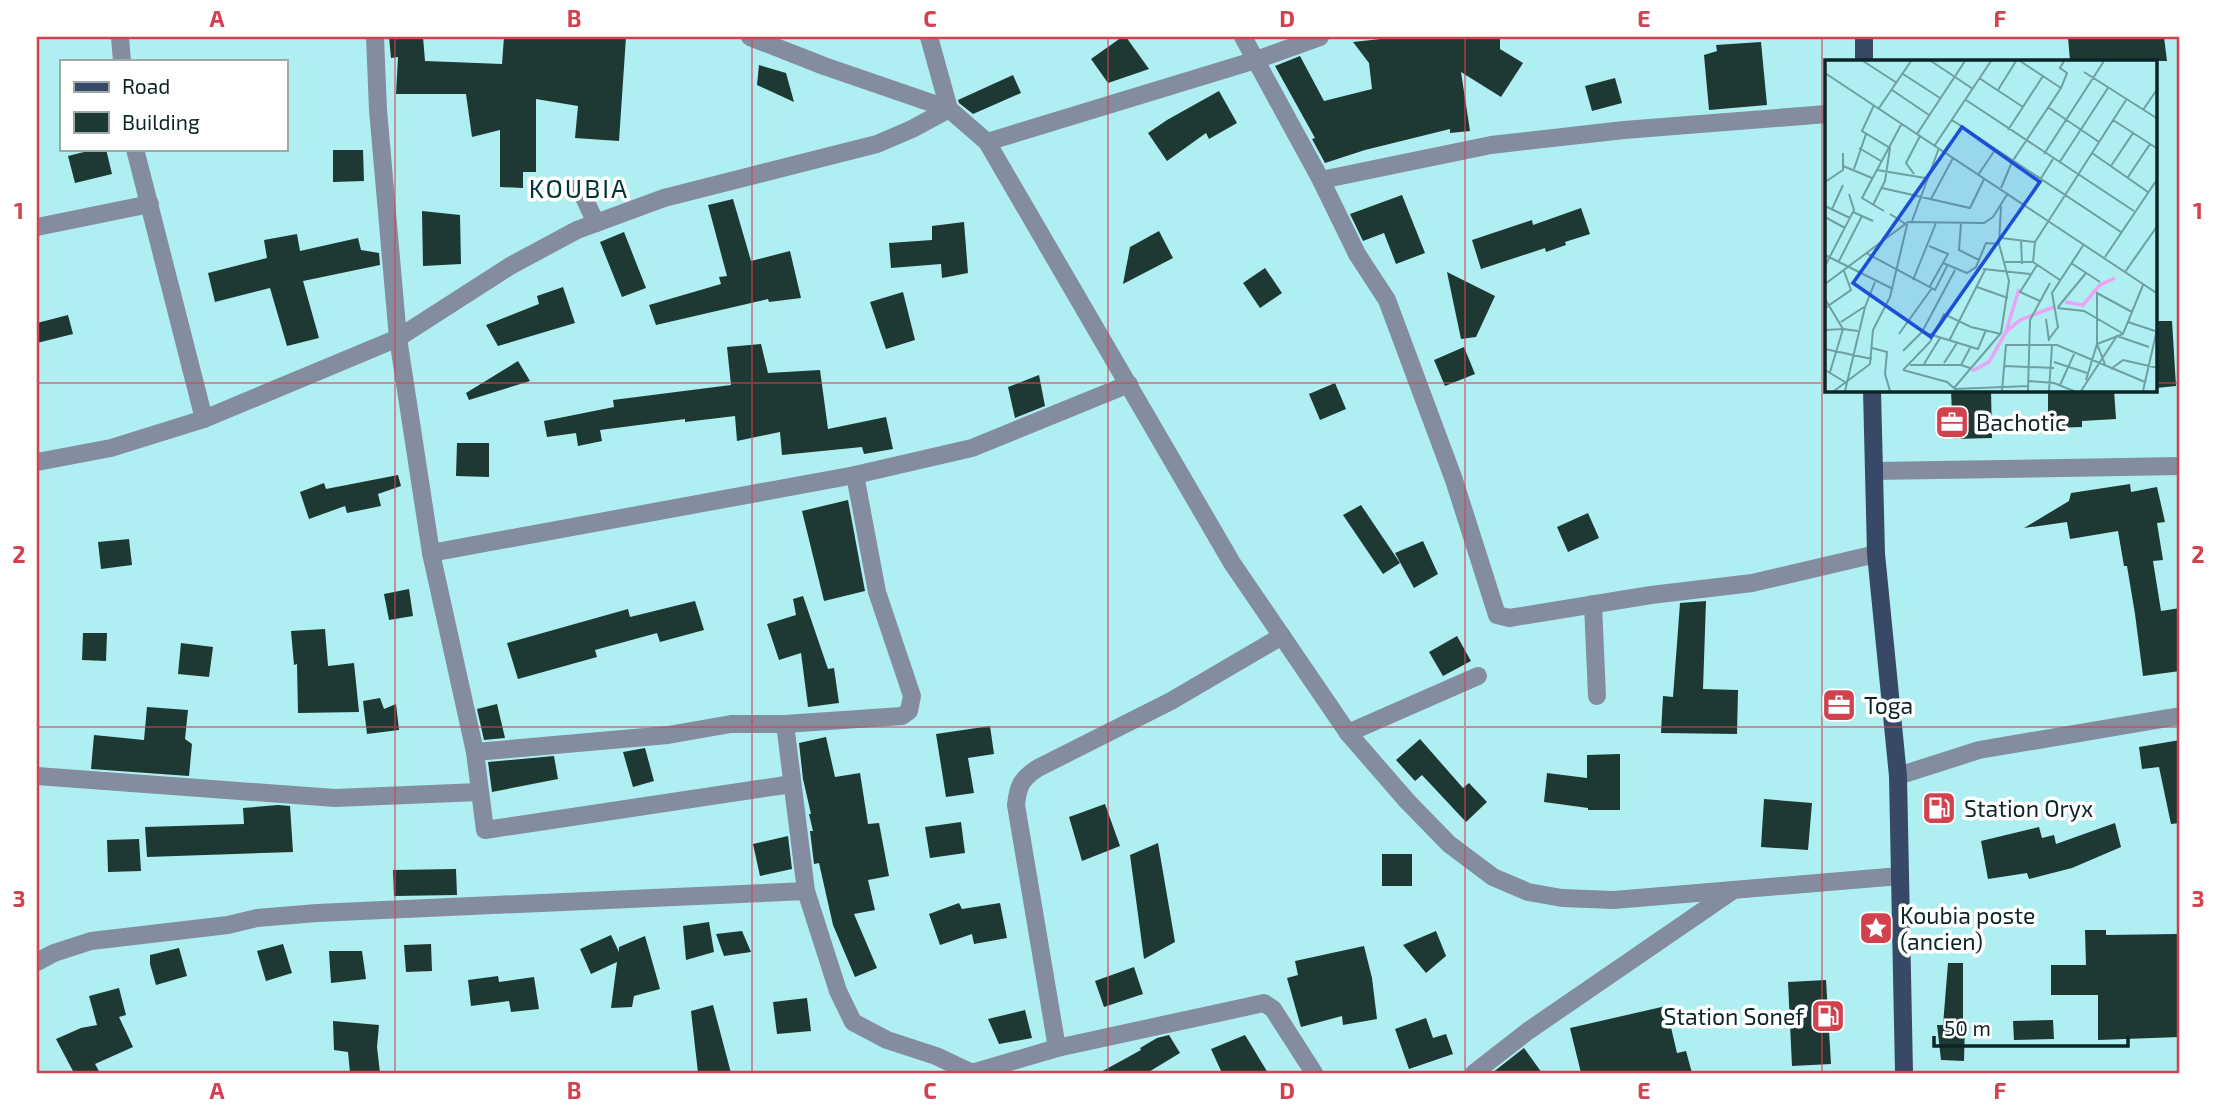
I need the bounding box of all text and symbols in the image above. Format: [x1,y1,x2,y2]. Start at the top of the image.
text: A [209,4,225,32]
text: B [567,4,581,32]
text: C [923,4,937,32]
text: D [1279,4,1295,32]
text: E [1637,4,1651,32]
text: F [1994,4,2007,32]
legend [60,60,287,150]
inset map [1825,60,2158,392]
text: Road [122,73,170,98]
text: Building [122,109,200,134]
district label: KOUBIA [529,172,629,203]
text: 1 [14,196,24,224]
text: 1 [2193,196,2203,224]
office icon: Bachotic [1933,403,1971,441]
place label: Bachotic [1976,408,2066,436]
text: 2 [12,540,26,568]
text: 2 [2191,540,2205,568]
office icon: Toga [1820,686,1858,724]
place label: Toga [1864,691,1913,719]
fuel station icon: Station Oryx [1920,789,1958,827]
place label: Station Oryx [1964,794,2093,822]
text: 3 [12,884,26,912]
text: 3 [2191,884,2205,912]
place label: Koubia poste (ancien) [1900,901,2035,955]
place icon: Koubia poste (ancien) [1857,909,1895,947]
fuel station icon: Station Sonef [1809,997,1847,1035]
place label: Station Sonef [1663,1002,1805,1030]
scale bar [1934,1005,2128,1049]
text: 50 m [1944,1015,1991,1040]
text: A [209,1076,225,1104]
text: B [567,1076,581,1104]
text: C [923,1076,937,1104]
text: D [1279,1076,1295,1104]
text: E [1637,1076,1651,1104]
text: F [1994,1076,2007,1104]

